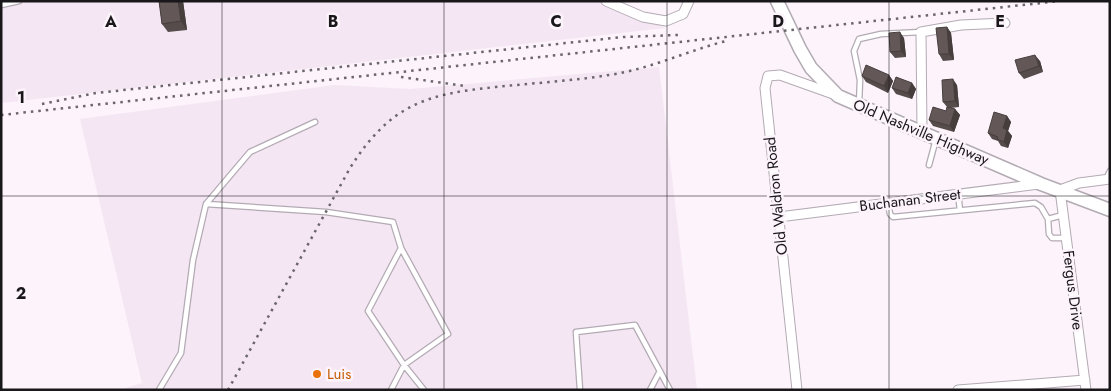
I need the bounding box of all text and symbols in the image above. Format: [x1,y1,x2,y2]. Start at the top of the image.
text: A [104,10,117,33]
text: B [328,10,338,33]
text: C [550,10,562,33]
text: D [772,10,784,33]
text: E [995,10,1005,33]
text: 1 [17,86,25,109]
street label: Old Nashville Highway [850,93,993,171]
street label: Old Waldron Road [759,136,793,256]
street label: Buchanan Street [858,183,962,217]
street label: Fergus Drive [1057,249,1089,331]
text: 2 [16,282,26,305]
place label: Luis [327,363,351,385]
marker: Luis [311,368,323,380]

